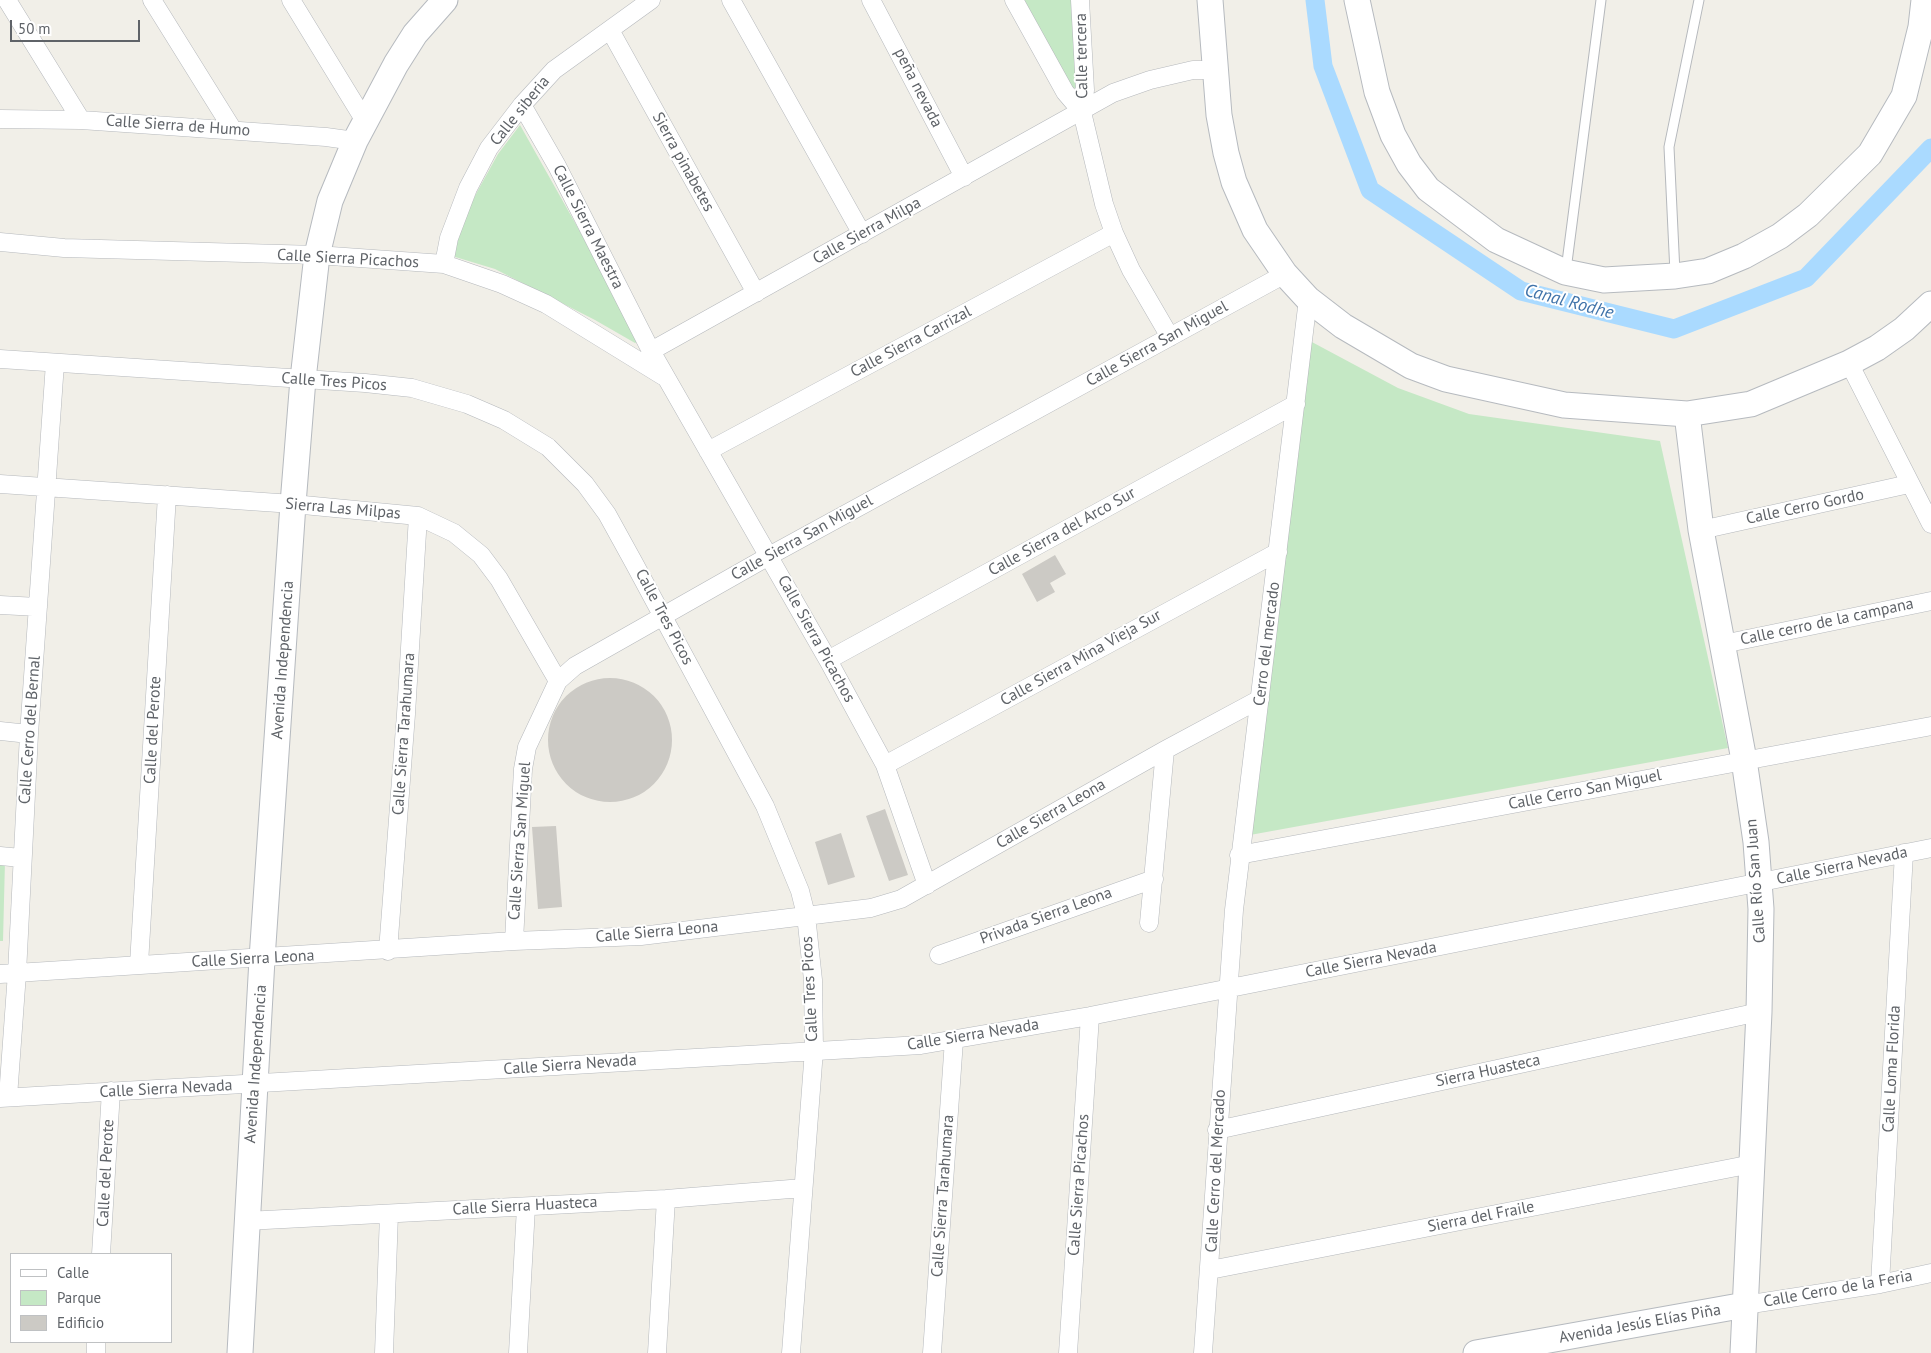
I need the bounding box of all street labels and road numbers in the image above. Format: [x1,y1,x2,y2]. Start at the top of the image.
street label: Calle tercera [1072,13,1092,99]
street label: peña nevada [890,45,946,131]
street label: Calle siberia [486,72,554,150]
street label: Sierra pinabetes [648,109,718,215]
street label: Calle Sierra de Humo [105,111,251,141]
street label: Calle Sierra Maestra [548,162,628,292]
street label: Calle Sierra Milpa [810,193,924,269]
street label: Calle Sierra Picachos [276,246,420,272]
street label: Calle Sierra San Miguel [1083,297,1231,391]
street label: Calle Sierra Carrizal [847,302,975,382]
street label: Calle Tres Picos [281,369,387,395]
street label: Calle Sierra del Arco Sur [985,484,1139,580]
street label: Calle Cerro Gordo [1744,485,1866,529]
street label: Calle Sierra San Miguel [728,491,876,585]
street label: Sierra Las Milpas [284,494,402,524]
street label: Calle Tres Picos [631,566,697,668]
street label: Calle Sierra Picachos [773,572,859,706]
street label: Avenida Independencia [268,580,298,740]
street label: Cerro del mercado [1250,581,1284,707]
street label: Calle cerro de la campana [1739,594,1915,650]
street label: Calle Sierra Mina Vieja Sur [997,606,1165,710]
street label: Calle Sierra Tarahumara [389,652,419,816]
street label: Calle Cerro del Bernal [15,655,45,805]
street label: Calle del Perote [141,676,165,784]
street label: Calle Sierra San Miguel [505,761,535,921]
street label: Calle Cerro San Miguel [1507,766,1663,814]
street label: Calle Sierra Leona [993,775,1109,853]
street label: Calle Río San Juan [1742,818,1770,944]
street label: Calle Sierra Nevada [1775,843,1909,889]
street label: Privada Sierra Leona [977,883,1115,949]
street label: Calle Sierra Leona [595,917,719,947]
street label: Calle Tres Picos [798,936,822,1042]
street label: Calle Sierra Nevada [1304,938,1438,982]
street label: Calle Sierra Leona [191,946,315,972]
street label: Avenida Independencia [241,984,271,1144]
street label: Calle Loma Florida [1879,1005,1905,1133]
street label: Calle Sierra Nevada [906,1015,1040,1055]
street label: Calle Sierra Nevada [503,1051,637,1079]
street label: Sierra Huasteca [1434,1051,1542,1091]
street label: Calle Sierra Nevada [99,1076,233,1102]
street label: Calle Cerro del Mercado [1202,1089,1230,1253]
street label: Calle Sierra Picachos [1064,1113,1094,1257]
street label: Calle Sierra Tarahumara [928,1114,958,1278]
street label: Calle del Perote [94,1119,118,1227]
street label: Calle Sierra Huasteca [452,1193,598,1219]
street label: Sierra del Fraile [1426,1197,1536,1237]
street label: Calle Cerro de la Feria [1762,1266,1914,1312]
street label: Avenida Jesús Elías Piña [1558,1300,1722,1348]

